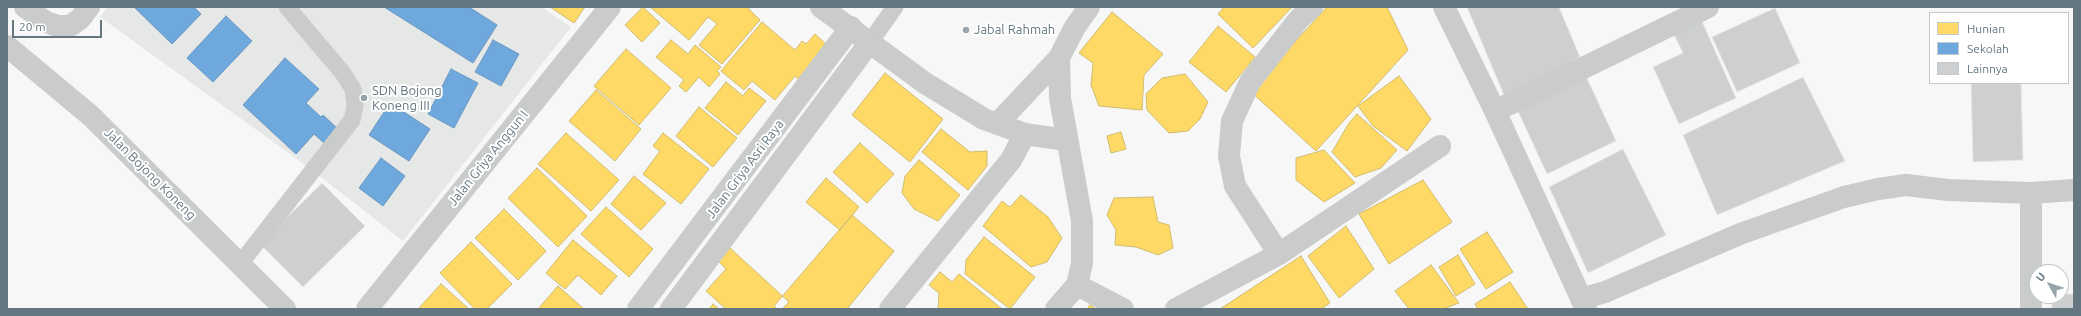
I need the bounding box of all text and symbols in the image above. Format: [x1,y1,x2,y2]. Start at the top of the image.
scale bar [14,12,104,38]
legend [1929,12,2069,84]
text: 20 m [19,20,46,33]
place label: Jabal Rahmah [974,22,1055,38]
text: Hunian [1967,22,2005,35]
marker: Jabal Rahmah [961,25,971,35]
text: Sekolah [1967,42,2009,55]
text: Lainnya [1967,62,2008,75]
place label: SDN Bojong Koneng III [372,83,442,114]
marker: SDN Bojong Koneng III [359,93,369,103]
street label: Jalan Griya Anggun I [445,107,531,209]
street label: Jalan Griya Asri Raya [703,117,787,221]
street label: Jalan Bojong Koneng [101,125,199,223]
north arrow [2029,264,2069,304]
text: U [2033,270,2048,284]

